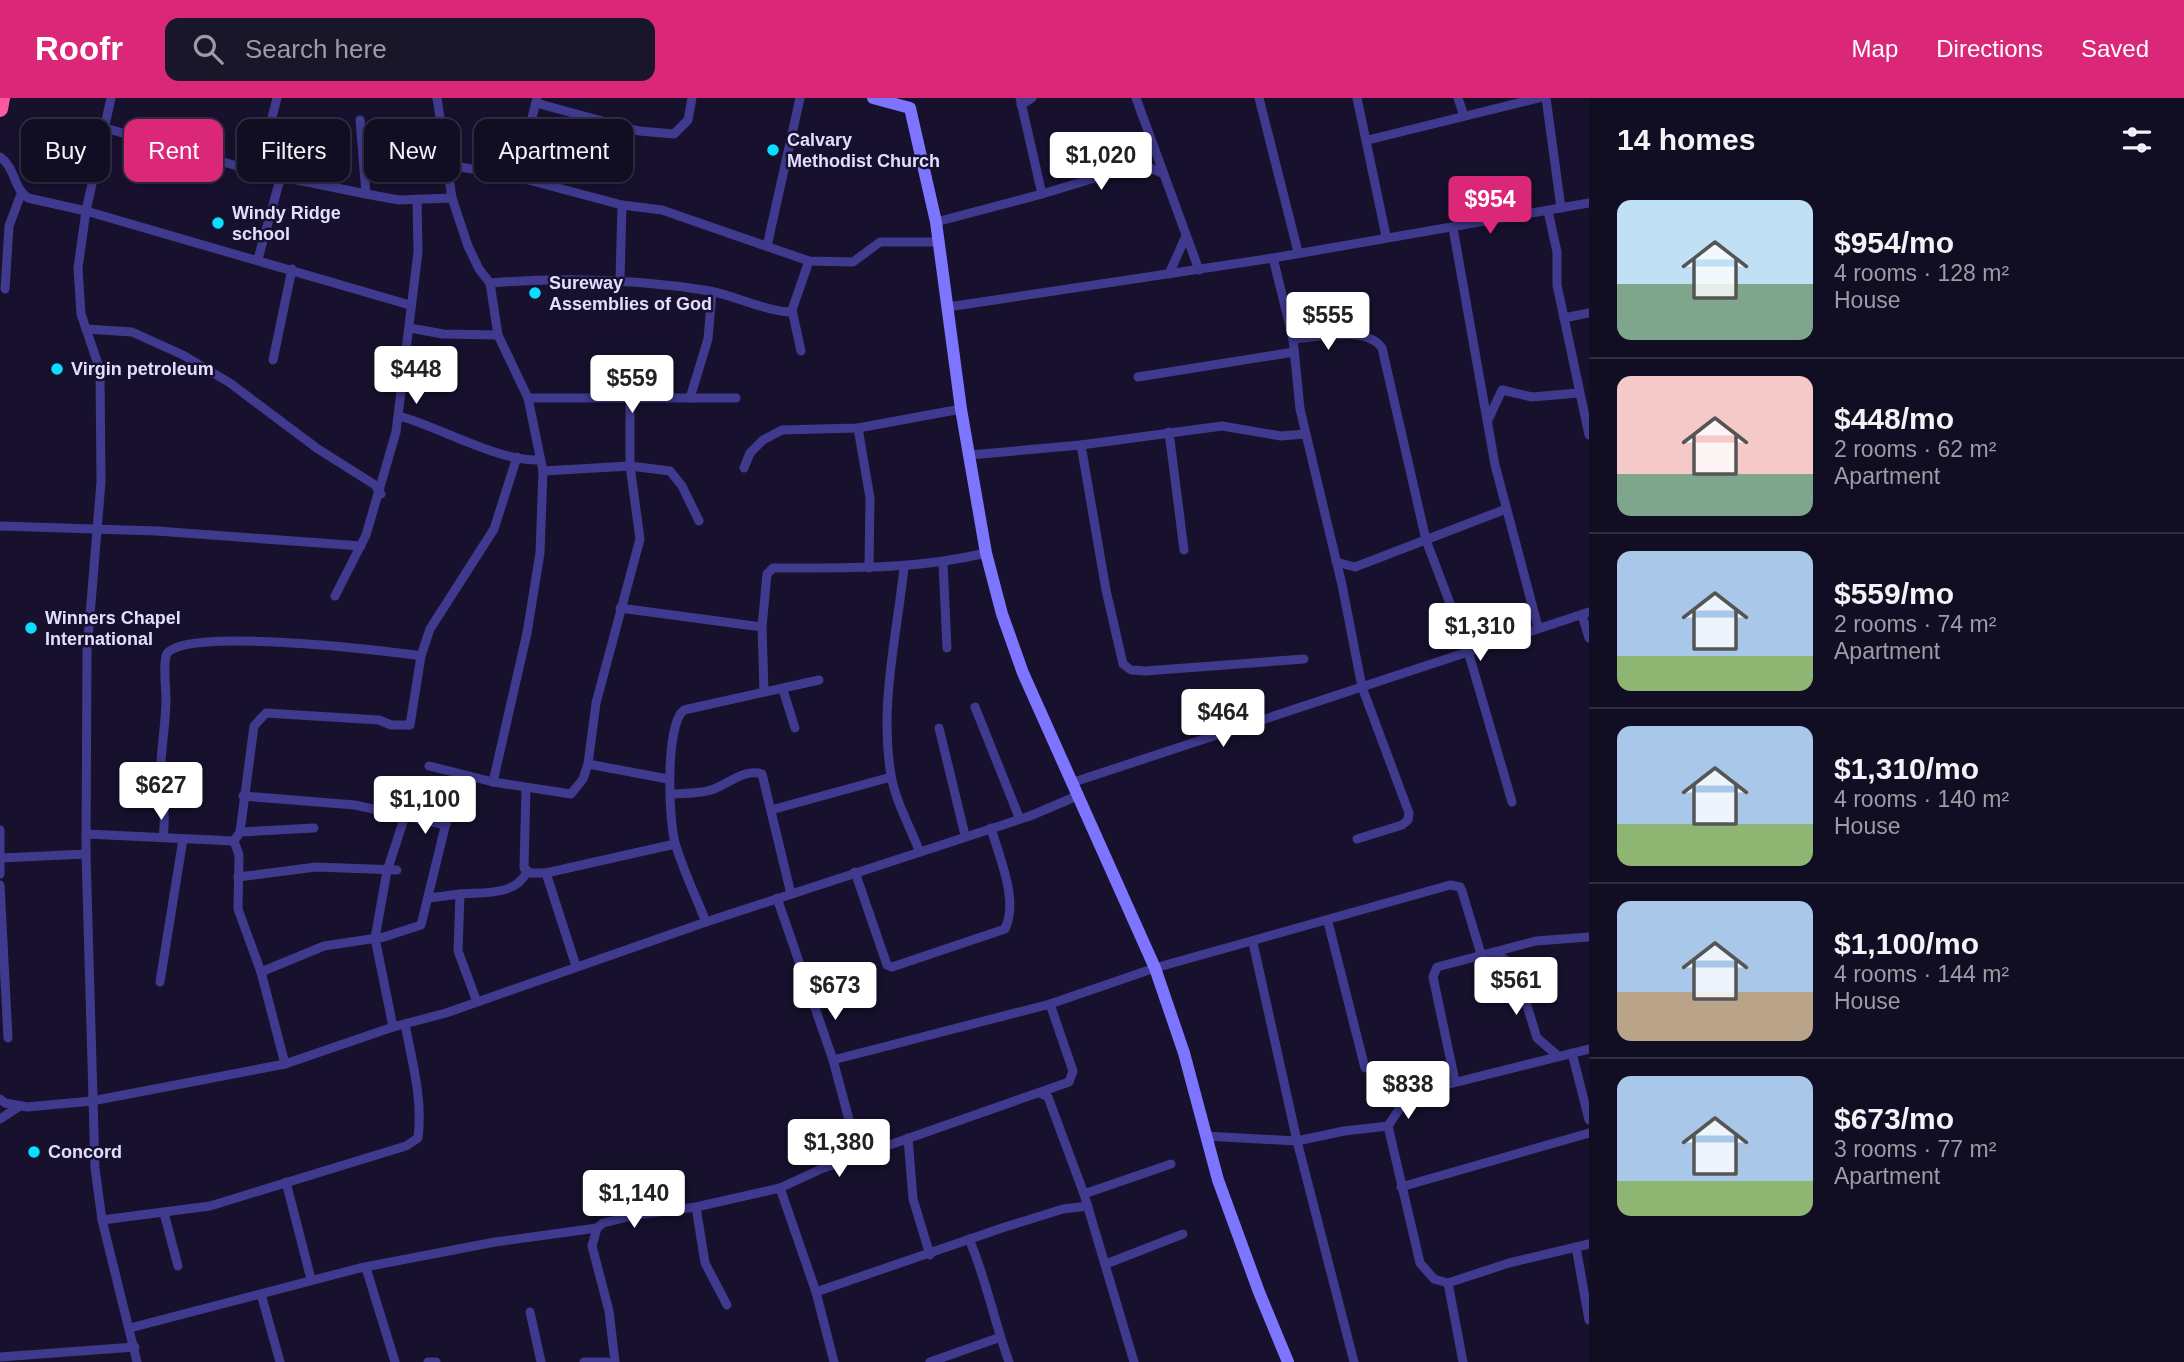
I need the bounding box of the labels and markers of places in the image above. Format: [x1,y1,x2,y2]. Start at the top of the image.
place label: Calvary Methodist Church [787,130,940,171]
pin: $1,020 [1044,132,1158,192]
marker: Calvary Methodist Church [765,142,781,158]
pin: $954 [1449,176,1531,236]
place label: Windy Ridge school [232,203,341,244]
marker: Windy Ridge school [210,215,226,231]
place label: Sureway Assemblies of God [549,273,712,314]
marker: Sureway Assemblies of God [527,285,543,301]
pin: $555 [1287,292,1369,352]
pin: $448 [375,346,457,406]
pin: $559 [591,356,673,415]
place label: Virgin petroleum [71,359,214,379]
marker: Virgin petroleum [49,361,65,377]
pin: $1,310 [1423,603,1537,663]
place label: Winners Chapel International [45,608,181,649]
marker: Winners Chapel International [23,620,39,636]
pin: $464 [1182,690,1264,749]
pin: $627 [120,762,202,822]
pin: $1,100 [368,776,482,836]
pin: $561 [1475,958,1557,1017]
pin: $673 [794,962,876,1022]
pin: $838 [1367,1062,1449,1121]
pin: $1,380 [782,1119,896,1179]
place label: Concord [48,1142,122,1162]
marker: Concord [26,1144,42,1160]
pin: $1,140 [577,1170,691,1230]

